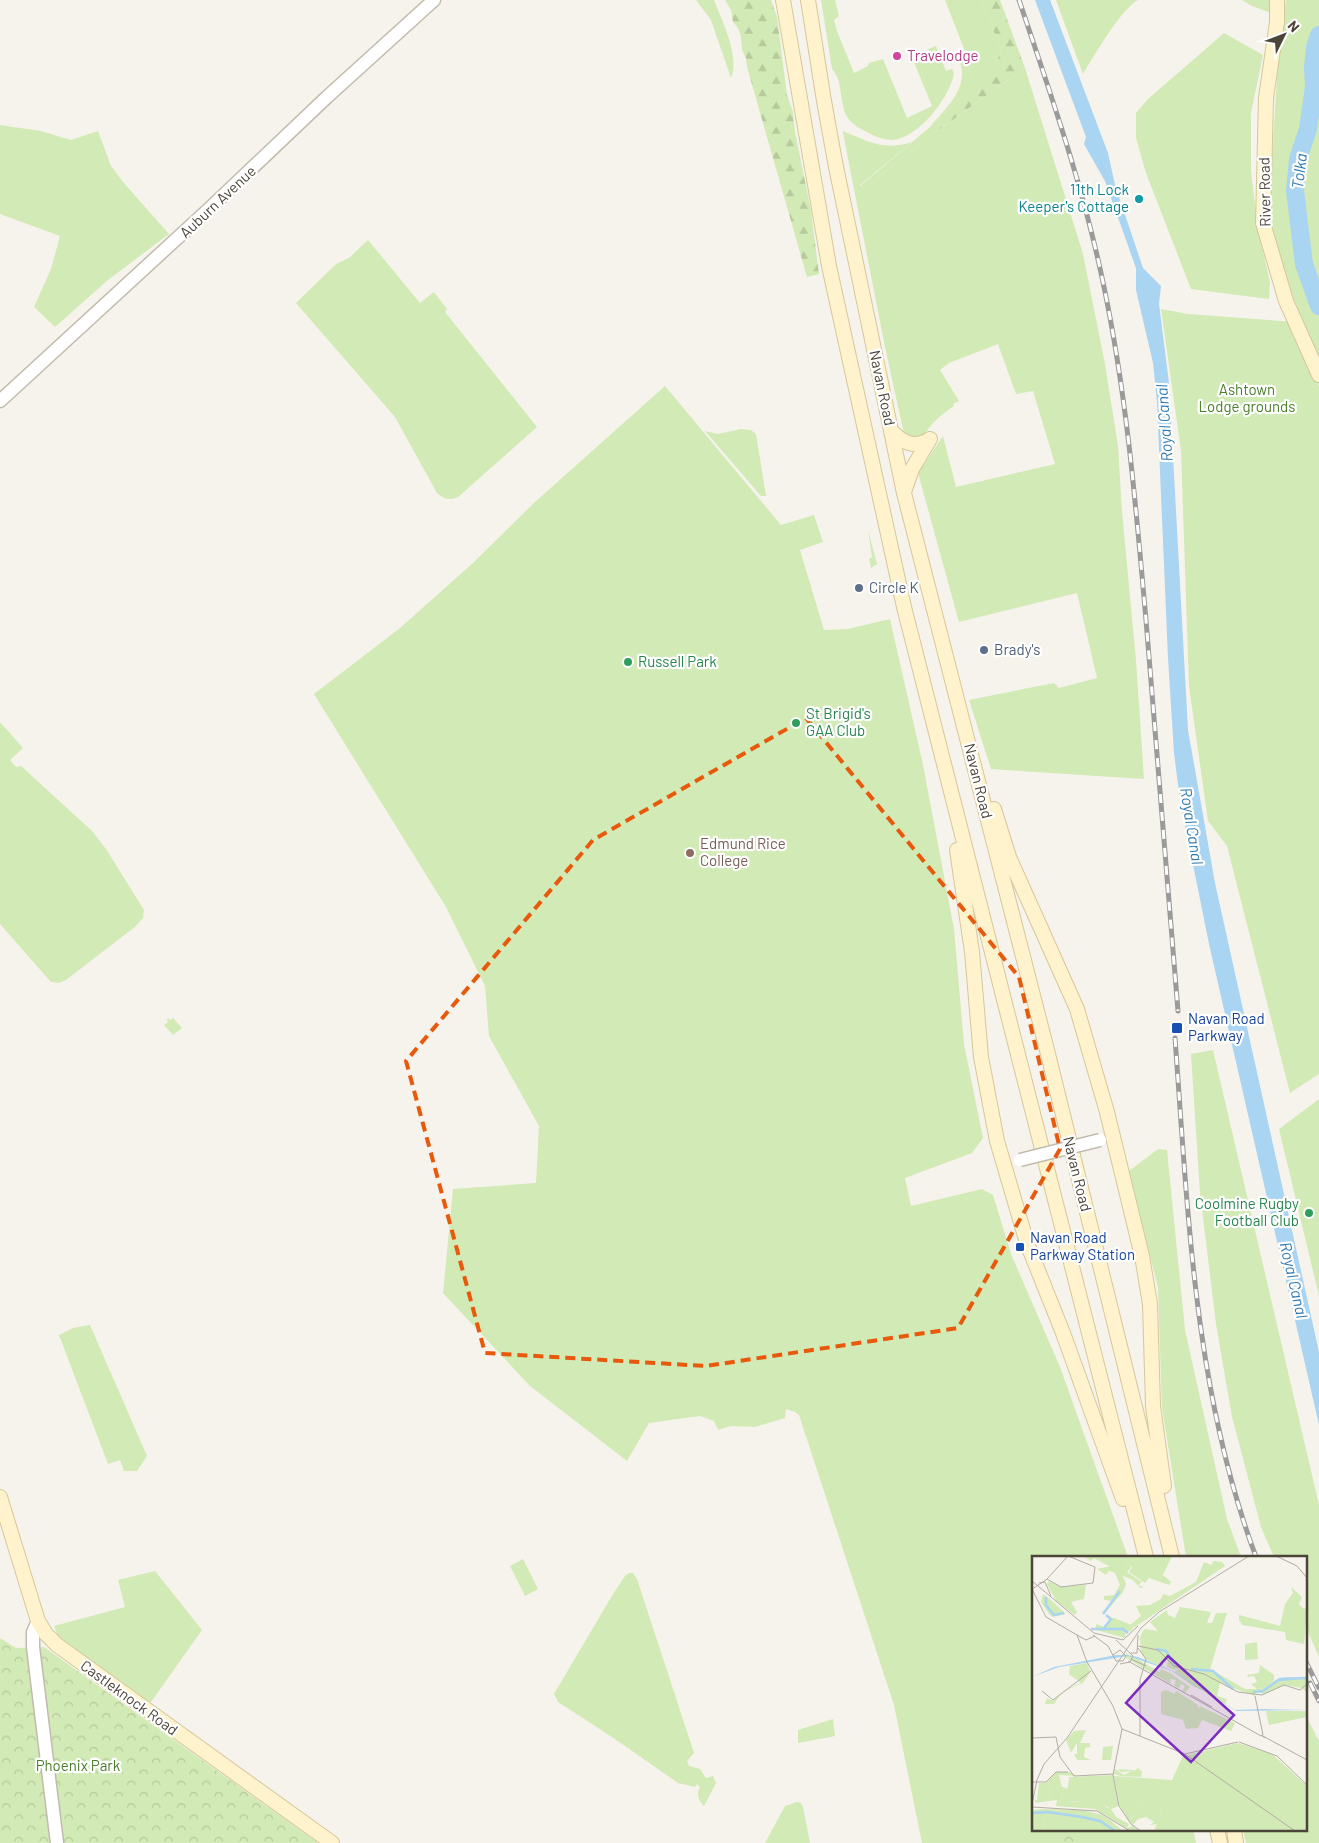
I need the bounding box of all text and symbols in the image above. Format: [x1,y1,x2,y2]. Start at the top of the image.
north arrow [1259,10,1309,60]
text: N [1285,17,1303,35]
place label: Travelodge [907,46,978,64]
marker: Travelodge [891,50,903,62]
water label: Tolka [1287,152,1310,190]
street label: River Road [1254,157,1274,227]
street label: Auburn Avenue [175,161,259,241]
place label: 11th Lock Keeper's Cottage [1018,180,1129,215]
marker: 11th Lock Keeper's Cottage [1133,193,1145,205]
street label: Navan Road [866,348,900,427]
park label: Ashtown Lodge grounds [1199,380,1295,415]
water label: Royal Canal [1151,383,1176,462]
place label: Circle K [869,578,919,596]
marker: Circle K [853,582,865,594]
place label: Brady's [994,640,1040,658]
marker: Brady's [978,644,990,656]
place label: Russell Park [638,652,717,670]
marker: Russell Park [622,656,634,668]
place label: St Brigid's GAA Club [806,704,871,739]
marker: St Brigid's GAA Club [790,717,802,729]
street label: Navan Road [961,741,997,820]
water label: Royal Canal [1177,786,1208,866]
place label: Edmund Rice College [700,834,786,869]
marker: Edmund Rice College [684,847,696,859]
place label: Navan Road Parkway [1188,1009,1265,1044]
marker: Navan Road Parkway [1170,1021,1184,1035]
street label: Navan Road [1060,1134,1096,1213]
place label: Coolmine Rugby Football Club [1195,1194,1299,1229]
marker: Coolmine Rugby Football Club [1303,1207,1315,1219]
place label: Navan Road Parkway Station [1030,1228,1135,1263]
water label: Royal Canal [1276,1240,1313,1320]
marker: Navan Road Parkway Station [1014,1241,1026,1253]
inset map [1032,1556,1306,1830]
street label: Castleknock Road [77,1656,182,1739]
park label: Phoenix Park [36,1756,121,1774]

